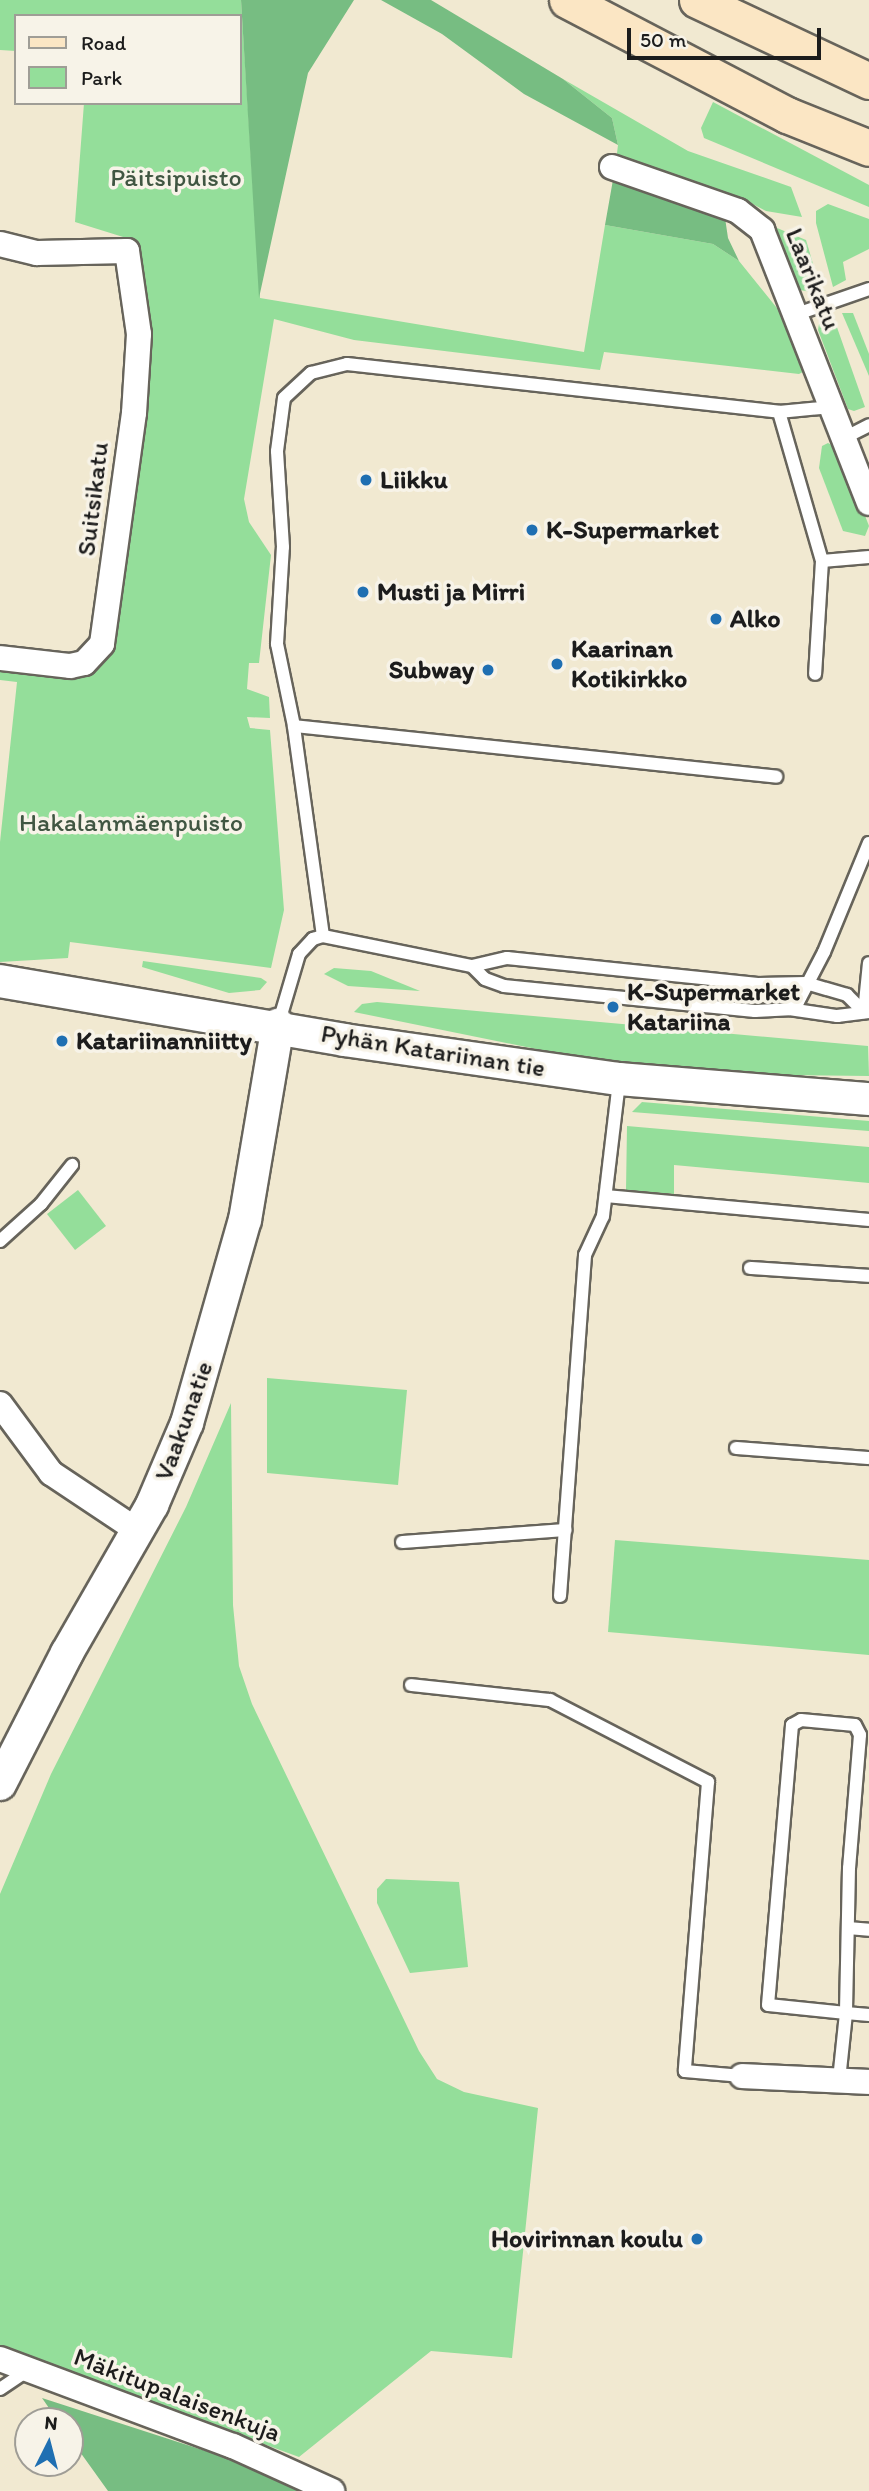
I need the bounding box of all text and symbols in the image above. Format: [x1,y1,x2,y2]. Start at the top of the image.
legend [14,14,242,105]
scale bar [631,14,825,58]
text: 50 m [640,27,686,52]
text: Road [81,30,126,55]
text: Park [81,65,122,90]
park label: Päitsipuisto [110,162,242,194]
street label: Laarikatu [778,223,848,335]
street label: Suitsikatu [71,440,115,558]
place label: Liikku [380,464,448,496]
marker: Liikku [358,472,374,488]
place label: K-Supermarket [546,514,719,546]
marker: K-Supermarket [524,522,540,538]
place label: Musti ja Mirri [377,576,525,608]
marker: Musti ja Mirri [355,584,371,600]
place label: Alko [730,603,781,635]
marker: Alko [708,611,724,627]
place label: Kaarinan Kotikirkko [571,633,687,694]
place label: Subway [389,654,474,686]
marker: Kaarinan Kotikirkko [549,656,565,672]
marker: Subway [480,662,496,678]
park label: Hakalanmäenpuisto [19,807,243,839]
place label: K-Supermarket Katariina [627,976,800,1038]
marker: K-Supermarket Katariina [605,999,621,1015]
street label: Pyhän Katariinan tie [319,1018,547,1084]
place label: Katariinanniitty [76,1025,252,1057]
marker: Katariinanniitty [54,1033,70,1049]
street label: Vaakunatie [148,1357,220,1485]
place label: Hovirinnan koulu [491,2223,683,2255]
marker: Hovirinnan koulu [689,2231,705,2247]
street label: Mäkitupalaisenkuja [69,2341,285,2449]
north arrow [14,2407,84,2477]
text: N [43,2410,59,2435]

